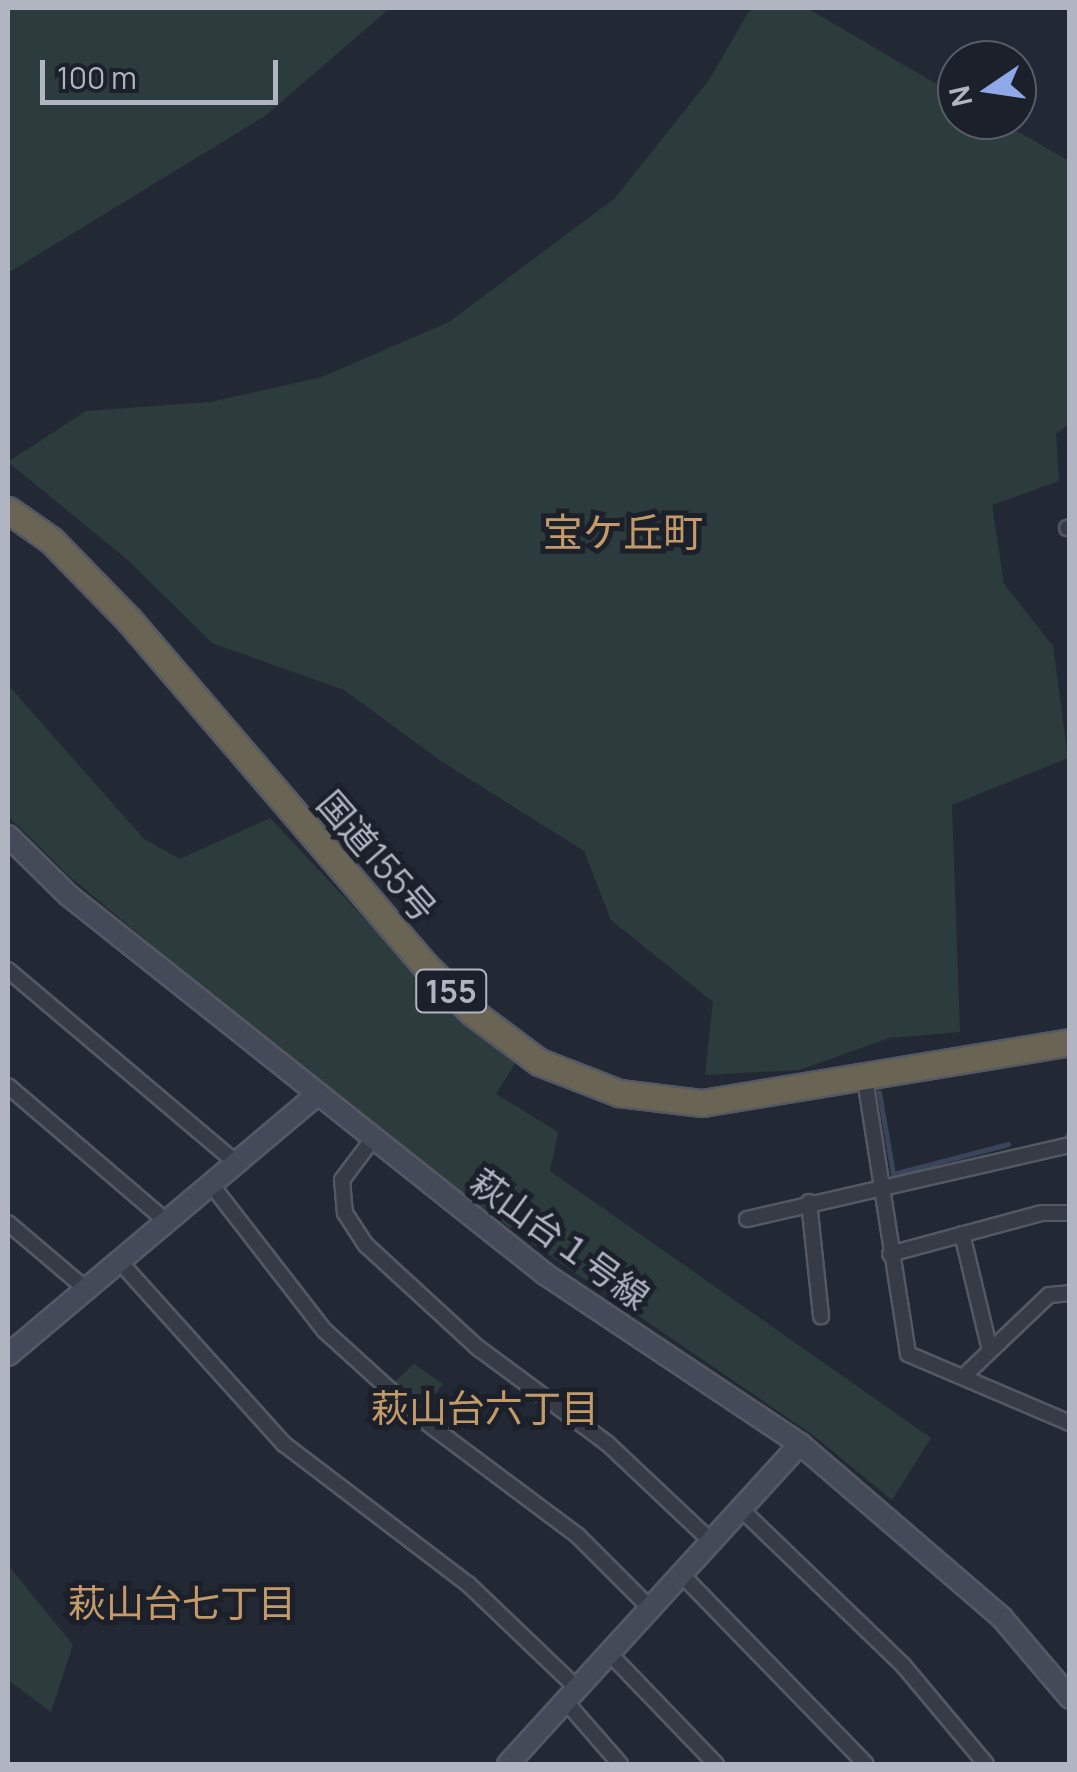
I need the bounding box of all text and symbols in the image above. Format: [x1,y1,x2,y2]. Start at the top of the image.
scale bar [45,40,282,102]
north arrow [937,40,1037,140]
text: 100 m [57,57,137,98]
text: N [939,82,980,110]
district label: 宝ケ丘町 [543,508,703,556]
street label: 国道155号 [309,782,445,930]
road number: 155 [414,964,488,1018]
street label: 萩山台１号線 [463,1160,657,1318]
district label: 萩山台六丁目 [371,1385,599,1431]
district label: 萩山台七丁目 [68,1580,296,1626]

